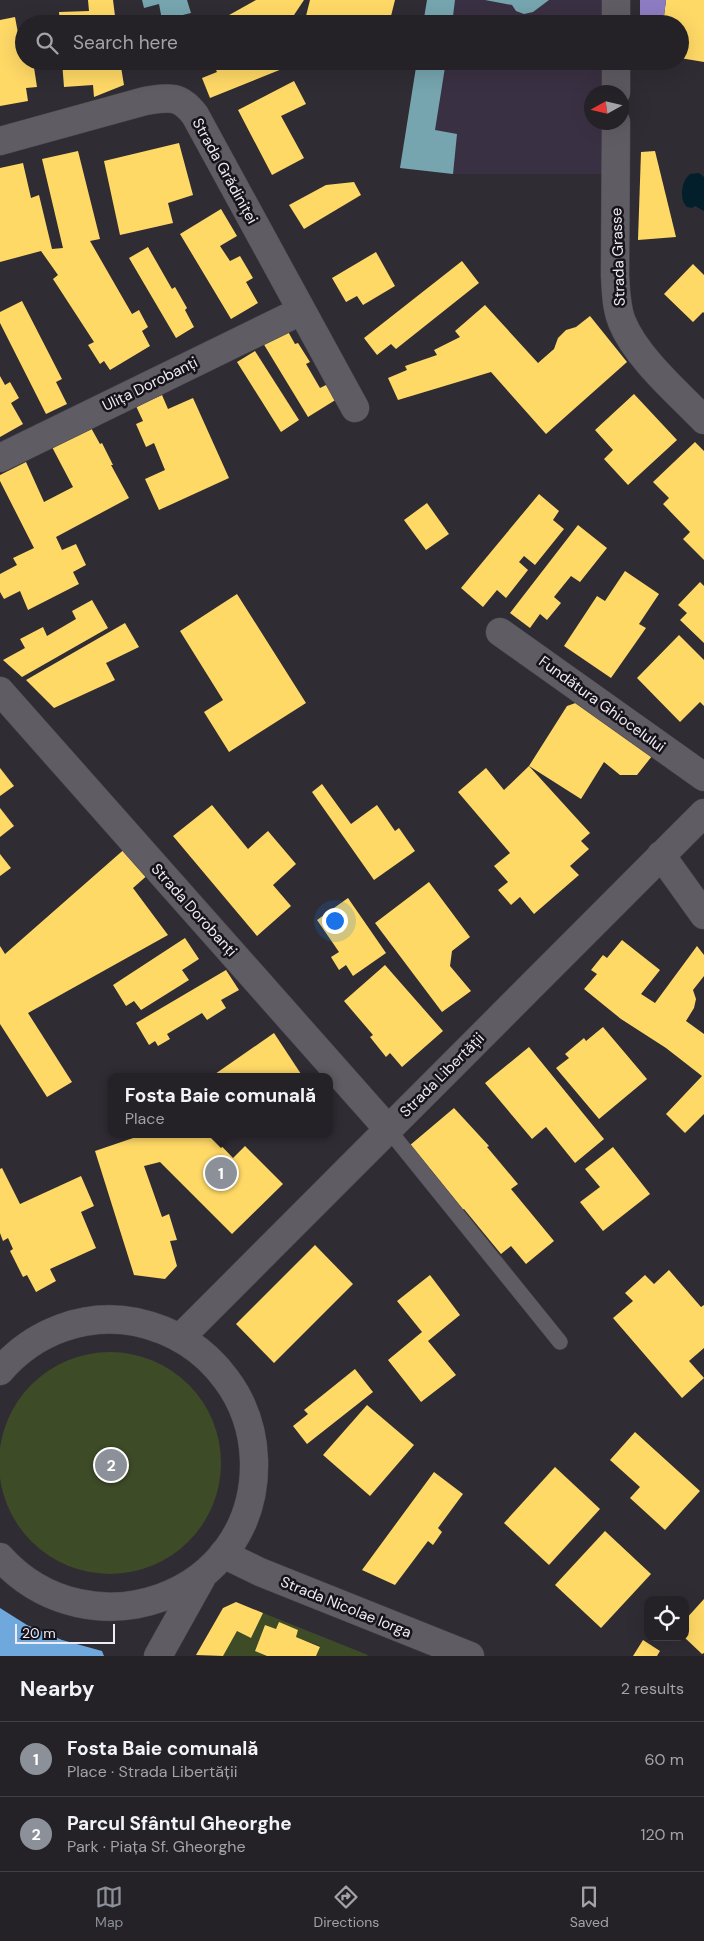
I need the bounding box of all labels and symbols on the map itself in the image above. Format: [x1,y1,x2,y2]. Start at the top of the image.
north arrow [584,85,629,130]
street label: Strada Grădiniței [188,115,262,227]
street label: Strada Grasse [606,207,630,307]
street label: Ulița Dorobanți [99,352,201,416]
street label: Fundătura Ghiocelului [535,651,669,757]
street label: Strada Dorobanți [147,859,241,961]
your location [322,908,348,934]
street label: Strada Libertății [395,1028,489,1122]
pin: 1 [205,1154,237,1192]
pin: 2 [95,1446,127,1484]
street label: Strada Nicolae Iorga [278,1572,414,1642]
scale bar [15,1621,115,1644]

